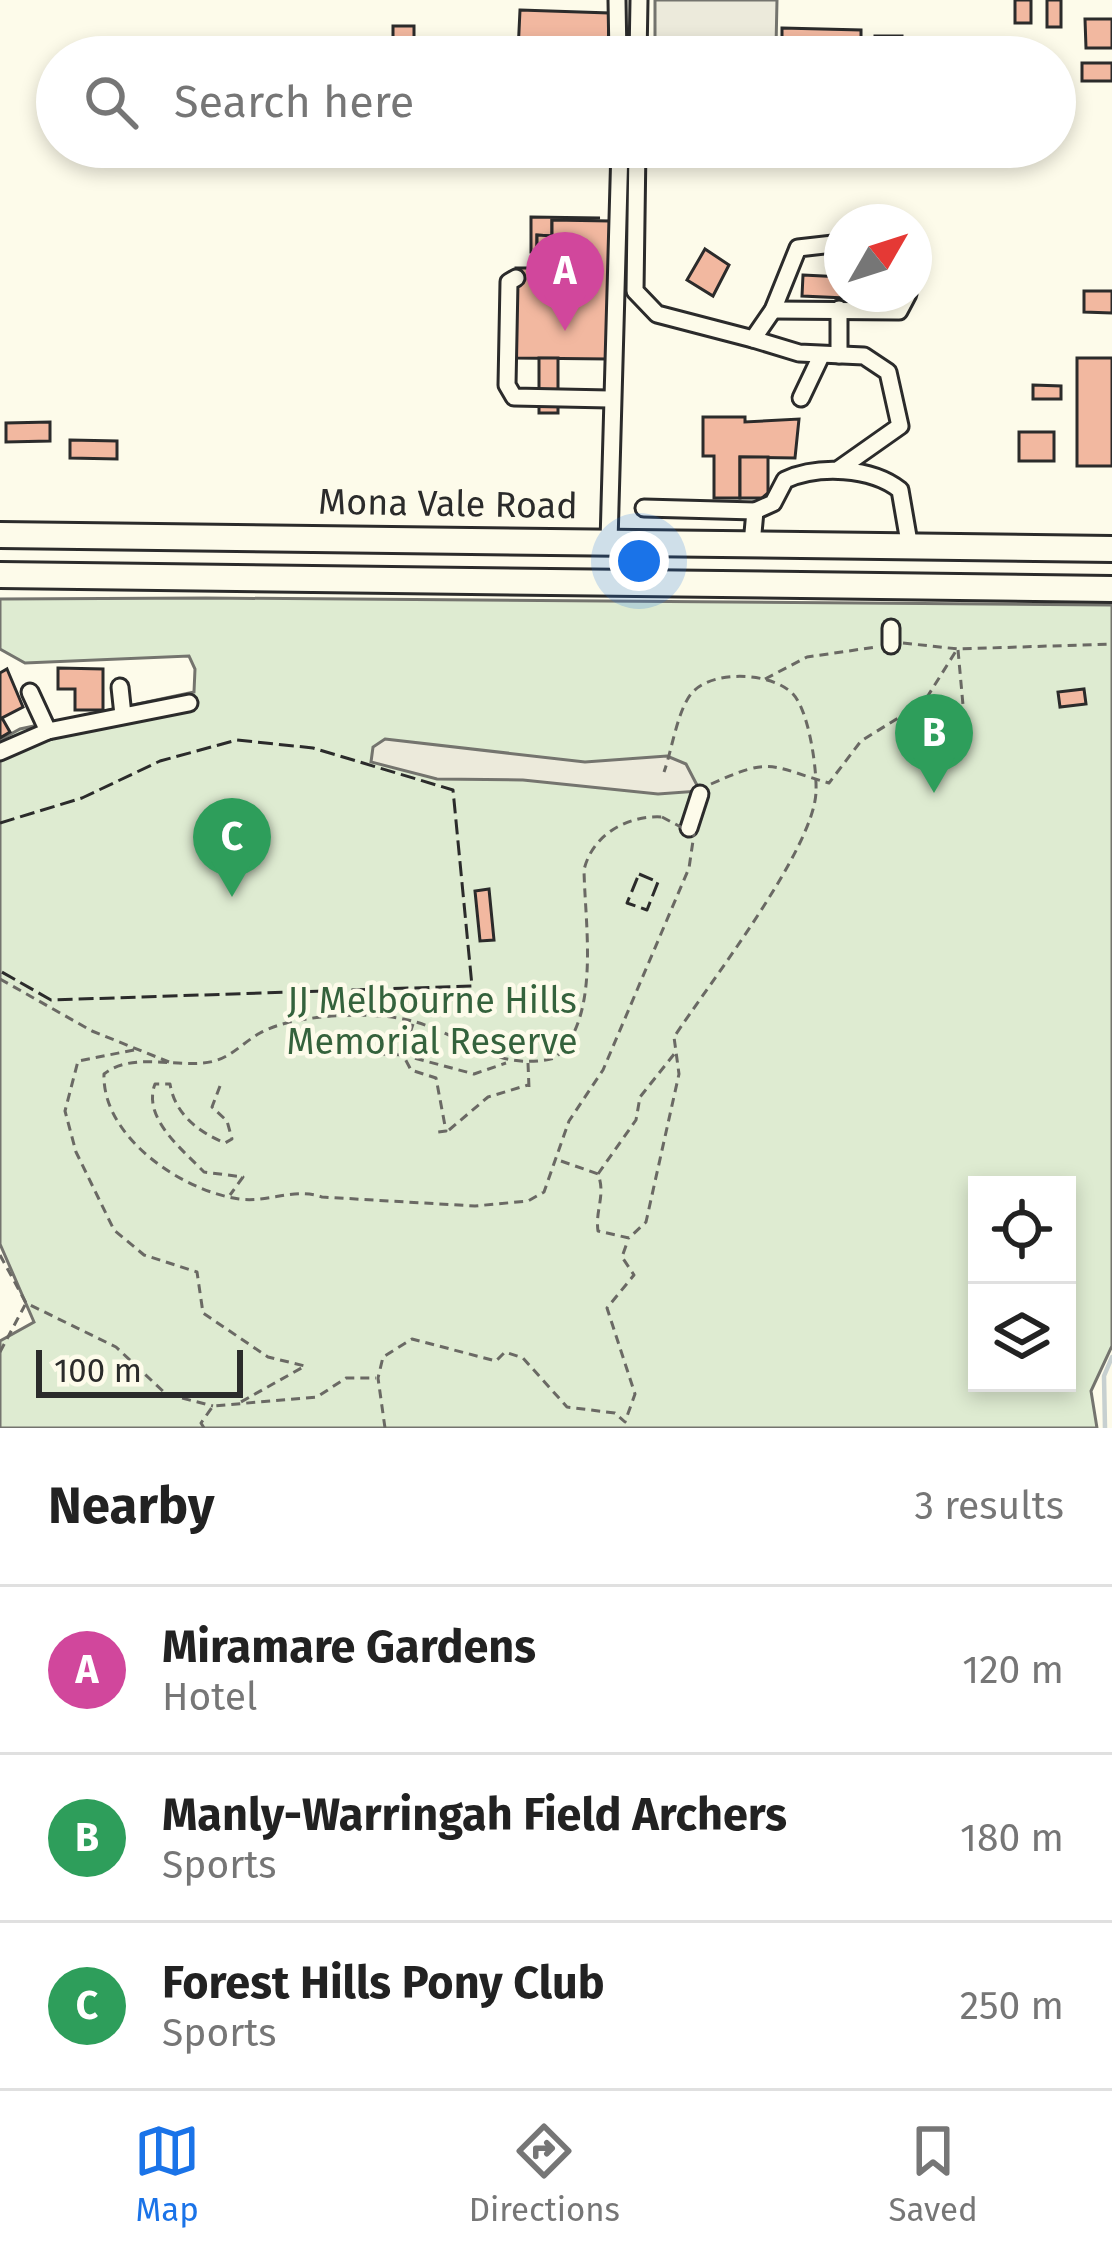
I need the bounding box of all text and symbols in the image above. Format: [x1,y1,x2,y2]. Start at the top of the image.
search box [36,36,1076,168]
icon: search [78,69,144,135]
text: Search here [174,75,414,129]
north arrow [824,204,932,312]
pin: A [526,232,604,331]
street label: Mona Vale Road [318,480,578,528]
your location [609,531,669,591]
pin: B [895,694,973,793]
pin: C [193,798,271,897]
park label: JJ Melbourne Hills Memorial Reserve [286,979,578,1064]
map controls [968,1176,1076,1392]
button: locate [968,1176,1076,1284]
button: layers [968,1284,1076,1392]
scale bar [36,1344,243,1397]
text: 100 m [54,1351,142,1391]
text: Nearby [48,1475,214,1537]
text: 3 results [914,1483,1064,1529]
text: Miramare Gardens [162,1620,536,1674]
text: A [75,1647,99,1693]
text: 120 m [962,1647,1064,1693]
text: Hotel [162,1674,257,1720]
text: Manly-Warringah Field Archers [162,1788,787,1842]
text: B [75,1815,99,1861]
text: 180 m [960,1815,1064,1861]
text: Sports [162,1842,277,1888]
text: Forest Hills Pony Club [162,1956,605,2010]
text: C [76,1983,98,2029]
text: 250 m [960,1983,1064,2029]
text: Sports [162,2010,277,2056]
tab: Map [134,2118,200,2230]
tab: Directions [469,2118,620,2230]
tab: Saved [888,2118,978,2230]

